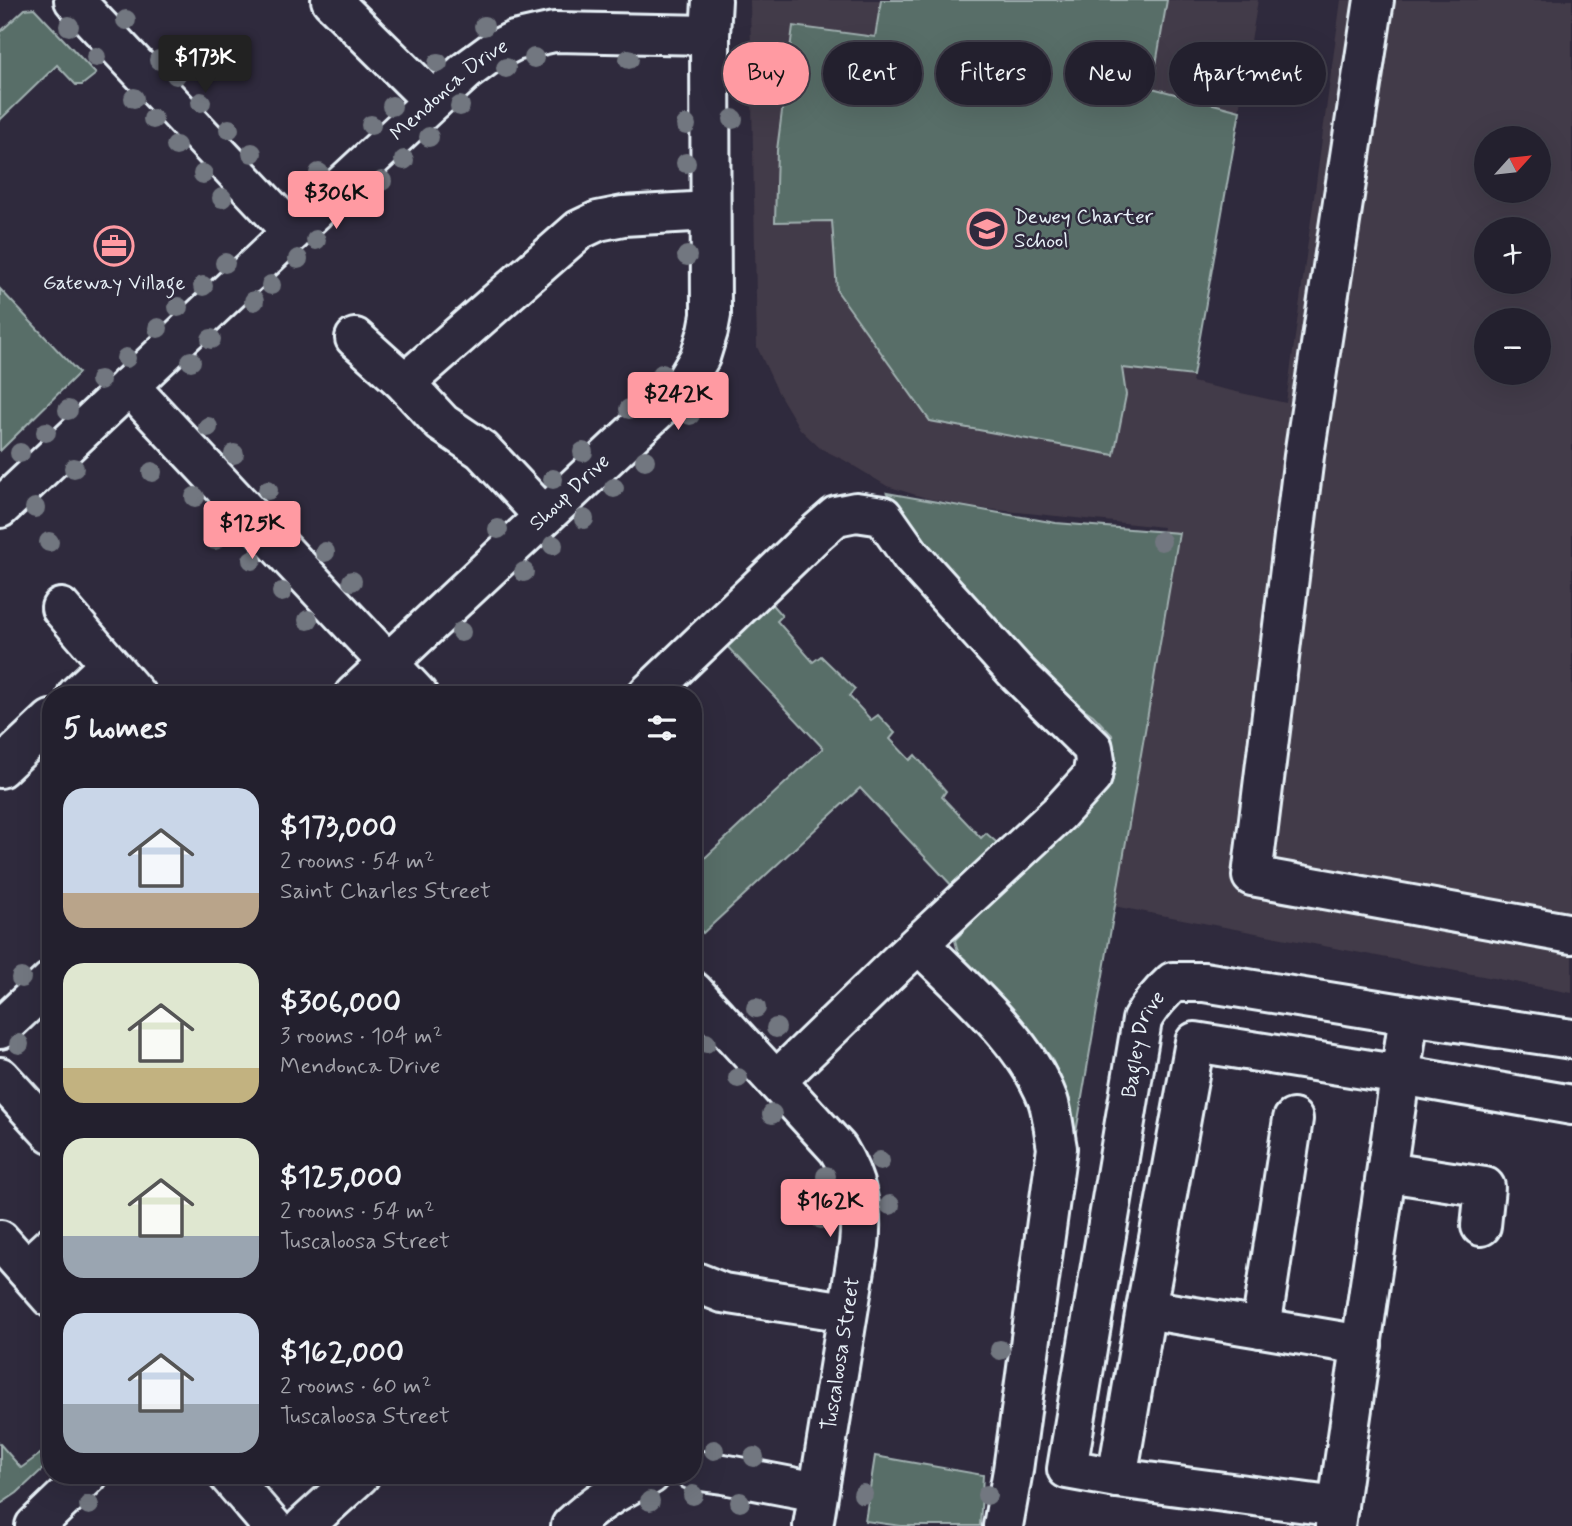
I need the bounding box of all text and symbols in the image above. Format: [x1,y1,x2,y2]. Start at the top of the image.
street label: Mendonca Drive [384,32,513,148]
pin: $173K [156,36,254,95]
chip: Buy [723,42,809,105]
chip: Rent [823,42,922,105]
chip: Filters [936,42,1051,105]
chip: New [1065,42,1155,105]
chip: Apartment [1169,42,1326,105]
text: $173K [175,43,236,73]
north arrow [1474,126,1550,203]
map controls [1474,126,1551,385]
pin: $306K [287,172,385,231]
text: $306K [304,179,368,209]
place label: Dewey Charter School [1014,203,1154,255]
school or university icon: Dewey Charter School [966,208,1008,250]
button: + [1474,217,1551,294]
office icon: Gateway Village [93,225,135,267]
place label: Gateway Village [43,269,185,299]
button: − [1474,308,1551,385]
pin: $242K [629,372,727,432]
text: $242K [644,380,712,410]
street label: Shoup Drive [523,448,616,537]
pin: $125K [203,502,301,561]
text: $125K [220,509,284,539]
text: 5 homes [63,709,168,748]
icon: filters [643,709,681,747]
text: $173,000 [280,808,397,847]
icon: home [119,816,203,900]
text: 2 rooms · 54 m² [280,847,434,877]
text: Saint Charles Street [280,877,491,907]
text: $306,000 [280,983,401,1022]
street label: Bagley Drive [1115,984,1172,1100]
icon: home [119,991,203,1075]
text: 3 rooms · 104 m² [280,1022,443,1052]
text: Mendonca Drive [280,1052,440,1082]
text: $125,000 [280,1158,402,1197]
icon: home [119,1166,203,1250]
pin: $162K [781,1180,879,1239]
text: $162K [797,1187,863,1217]
text: 2 rooms · 54 m² [280,1197,434,1227]
text: Tuscaloosa Street [280,1227,450,1257]
street label: Tuscaloosa Street [815,1275,867,1433]
text: $162,000 [280,1333,404,1372]
icon: home [119,1341,203,1425]
text: 2 rooms · 60 m² [280,1372,432,1402]
text: Tuscaloosa Street [280,1402,450,1432]

